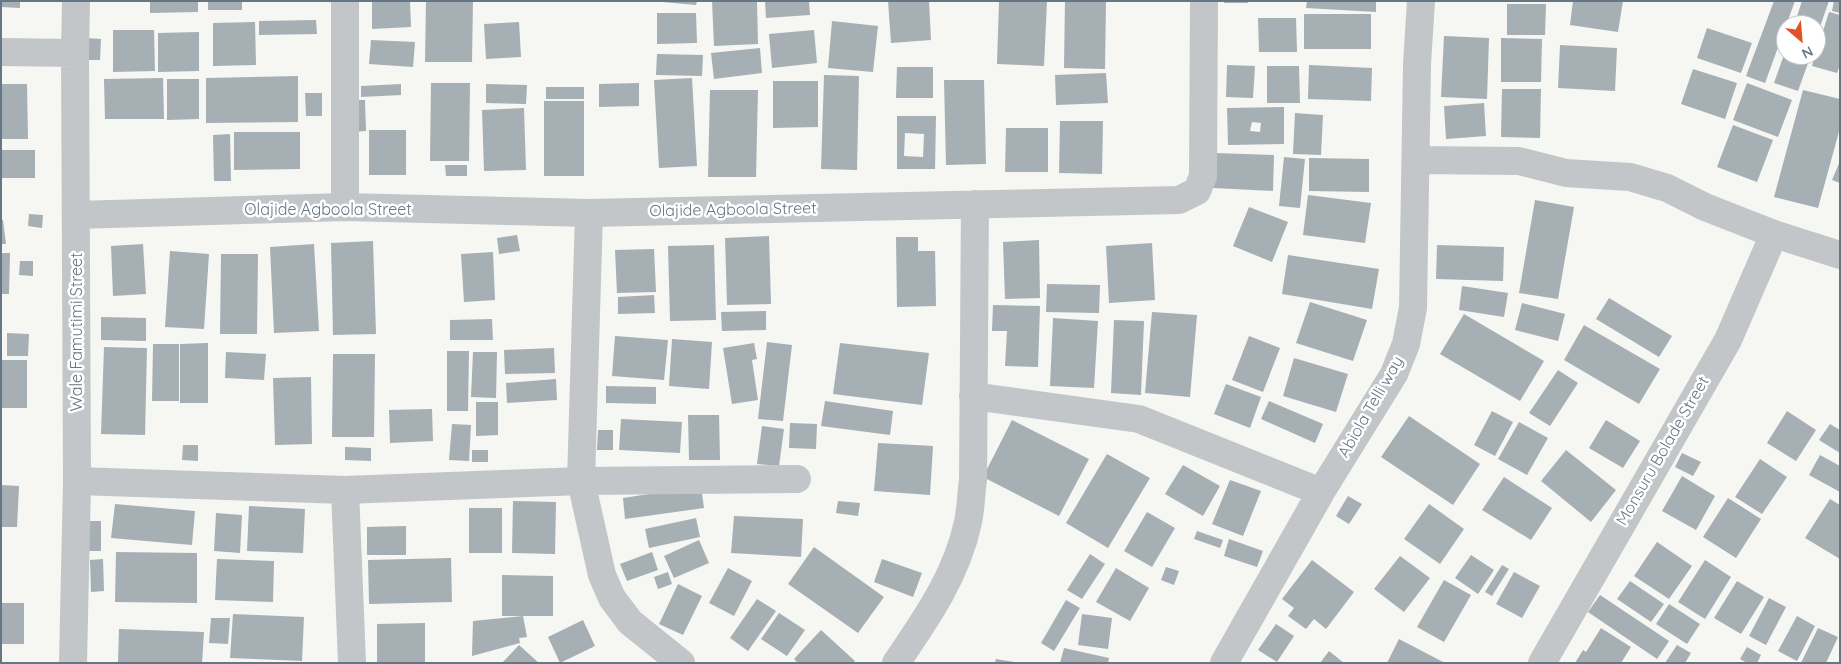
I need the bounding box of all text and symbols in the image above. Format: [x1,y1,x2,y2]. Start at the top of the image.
north arrow [1776,15,1826,65]
text: N [1799,42,1816,63]
street label: Olajide Agboola Street [649,199,817,221]
street label: Olajide Agboola Street [244,200,412,220]
street label: Wale Famutimi Street [67,252,87,412]
street label: Abiola Telli way [1334,353,1408,461]
street label: Monsuru Bolade Street [1613,373,1713,529]

